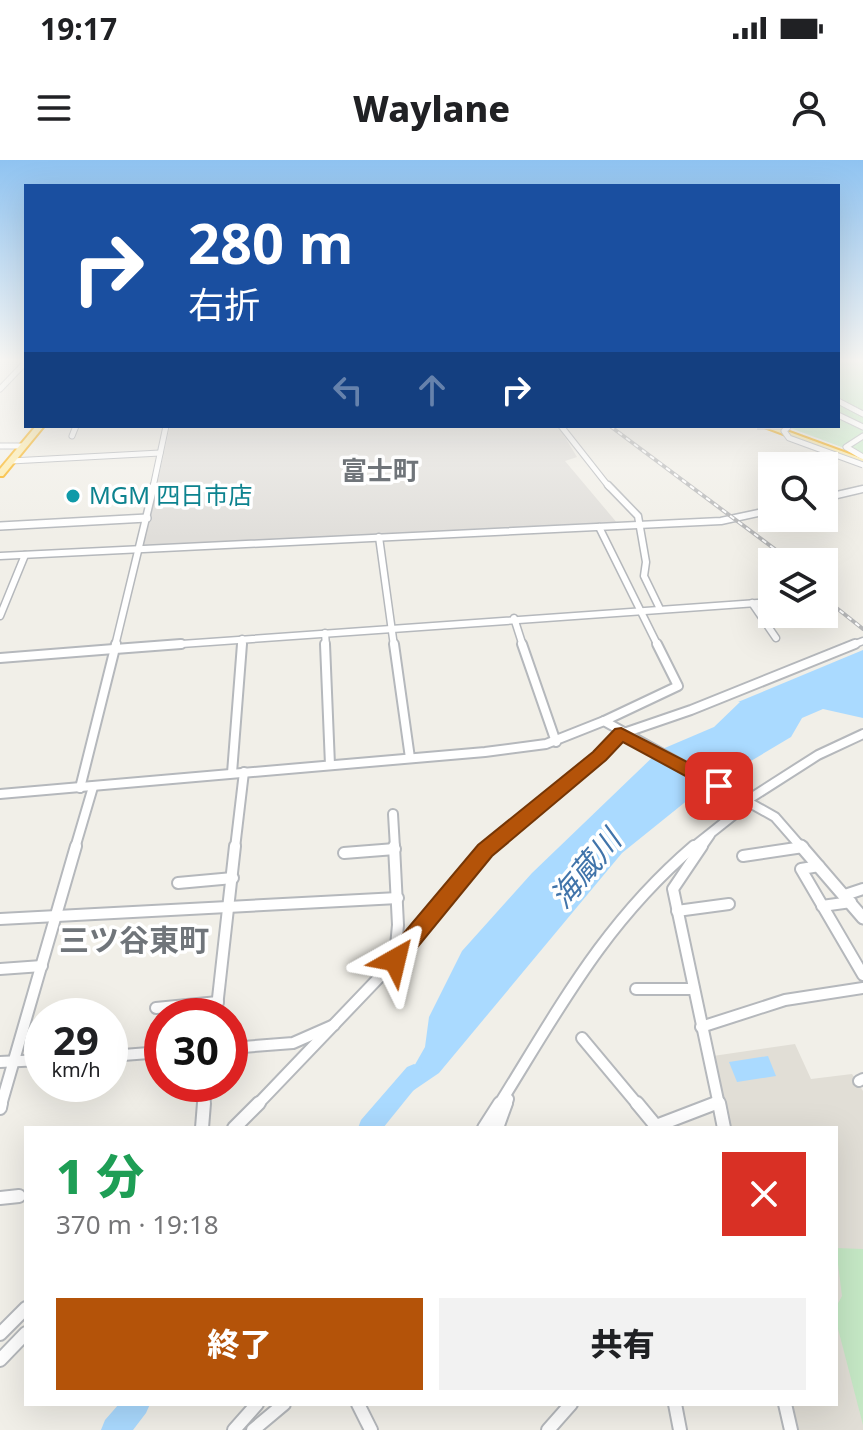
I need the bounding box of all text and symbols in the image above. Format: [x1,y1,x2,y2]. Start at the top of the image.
text: 19:17 [40,8,117,49]
text: Waylane [353,84,510,133]
icon: menu [32,86,76,130]
icon: person [787,86,831,130]
text: 280 m [188,204,353,280]
icon: right [56,216,160,320]
text: 右折 [188,280,260,329]
icon: left [326,368,370,412]
icon: ahead [410,368,454,412]
icon: right [494,368,538,412]
district label: 富士町 [341,452,419,488]
map controls [758,452,838,628]
button: search [758,452,838,532]
place label: MGM 四日市店 [89,478,252,511]
marker: MGM 四日市店 [64,487,82,505]
button: layers [758,548,838,628]
pin [685,752,753,820]
icon: arrive [697,764,741,808]
water label: 海蔵川 [540,818,631,916]
position arrow [353,918,437,1002]
district label: 三ツ谷東町 [59,919,209,960]
speed limit sign: 30 [144,998,248,1102]
text: 29 [53,1012,99,1067]
text: km/h [51,1056,101,1083]
text: 1 分 [56,1143,144,1208]
button: close [722,1152,806,1236]
text: 370 m · 19:18 [56,1206,219,1242]
button: 終了 [56,1298,423,1390]
button: 共有 [439,1298,806,1390]

